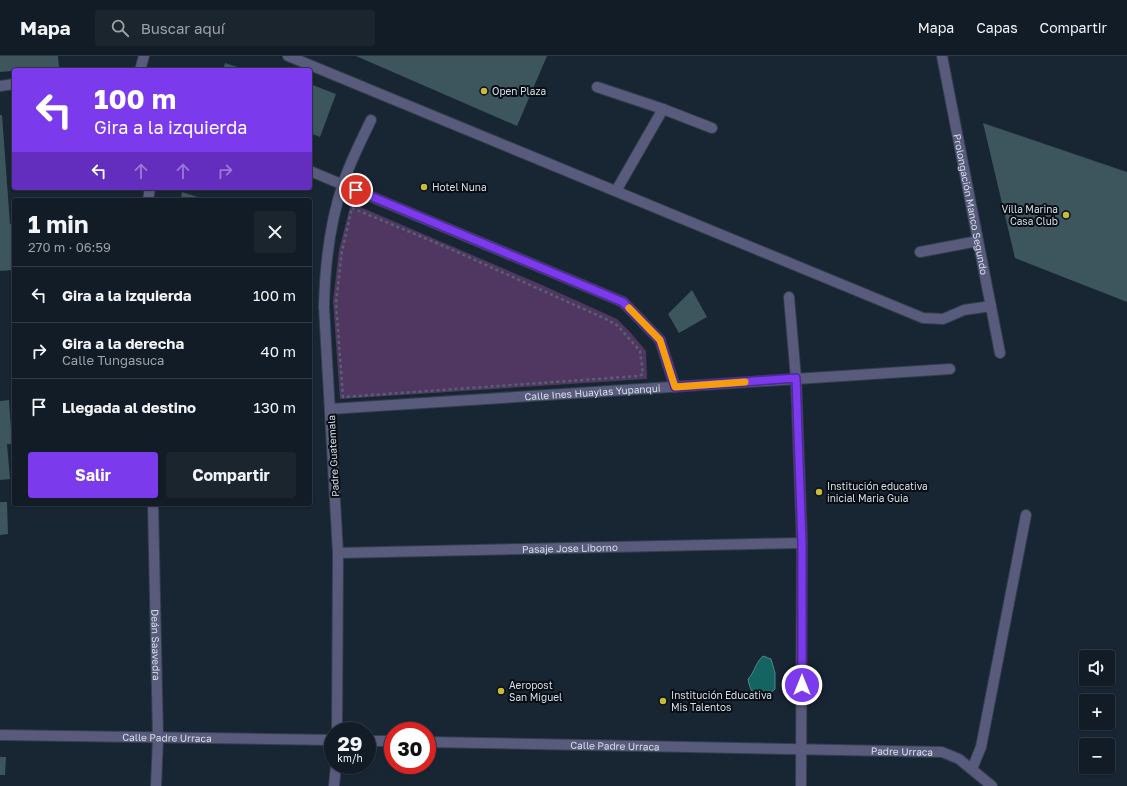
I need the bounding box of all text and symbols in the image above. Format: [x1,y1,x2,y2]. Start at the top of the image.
search box [95,10,375,46]
text: Mapa [20,16,71,39]
icon: search [109,17,131,39]
text: Buscar aquí [141,19,225,37]
text: Mapa [918,19,954,36]
text: Capas [976,19,1018,36]
text: Compartir [1040,19,1107,36]
text: 100 m [94,82,176,115]
icon: left [28,84,80,136]
place label: Open Plaza [492,85,546,97]
marker: Open Plaza [479,86,489,96]
text: Gira a la izquierda [94,116,247,138]
street label: Prolongación Manco Segundo [951,133,991,276]
icon: left [88,160,110,182]
icon: ahead [130,160,152,182]
icon: ahead [172,160,194,182]
icon: right [214,160,236,182]
pin [339,173,373,207]
icon: arrive [345,179,367,201]
place label: Hotel Nuna [432,181,487,193]
marker: Hotel Nuna [419,182,429,192]
place label: Villa Marina Casa Club [1001,203,1058,227]
text: 1 min [28,209,88,238]
marker: Villa Marina Casa Club [1061,210,1071,220]
button: close [254,211,296,253]
text: 270 m · 06:59 [28,239,111,255]
icon: left [28,284,50,306]
text: Gira a la izquierda [62,286,192,304]
text: 100 m [253,286,296,304]
text: Gira a la derecha [62,334,184,352]
icon: right [28,340,50,362]
text: 40 m [261,342,296,360]
text: Calle Tungasuca [62,352,164,368]
street label: Calle Ines Huaylas Yupanqui [524,382,661,402]
icon: arrive [28,396,50,418]
text: Llegada al destino [62,398,196,416]
text: 130 m [254,398,296,416]
street label: Padre Guatemala [325,415,341,497]
button: Salir [28,452,158,498]
button: Compartir [166,452,296,498]
place label: Institución educativa inicial Maria Guia [827,480,928,504]
marker: Institución educativa inicial Maria Guia [814,487,824,497]
street label: Pasaje Jose Liborno [522,541,618,555]
street label: Deán Saavedra [149,609,163,681]
map controls [1079,650,1115,774]
button: sound [1079,650,1115,686]
position arrow [781,664,823,706]
place label: Aeropost San Miguel [509,679,562,703]
marker: Aeropost San Miguel [496,686,506,696]
place label: Institución Educativa Mis Talentos [671,689,772,713]
button: + [1079,694,1115,730]
marker: Institución Educativa Mis Talentos [658,696,668,706]
speed limit sign: 30 [384,722,436,774]
street label: Calle Padre Urraca [122,731,212,744]
text: 29 [338,731,362,755]
button: − [1079,738,1115,774]
street label: Calle Padre Urraca [570,739,660,753]
street label: Padre Urraca [871,745,933,758]
text: km/h [337,752,363,764]

